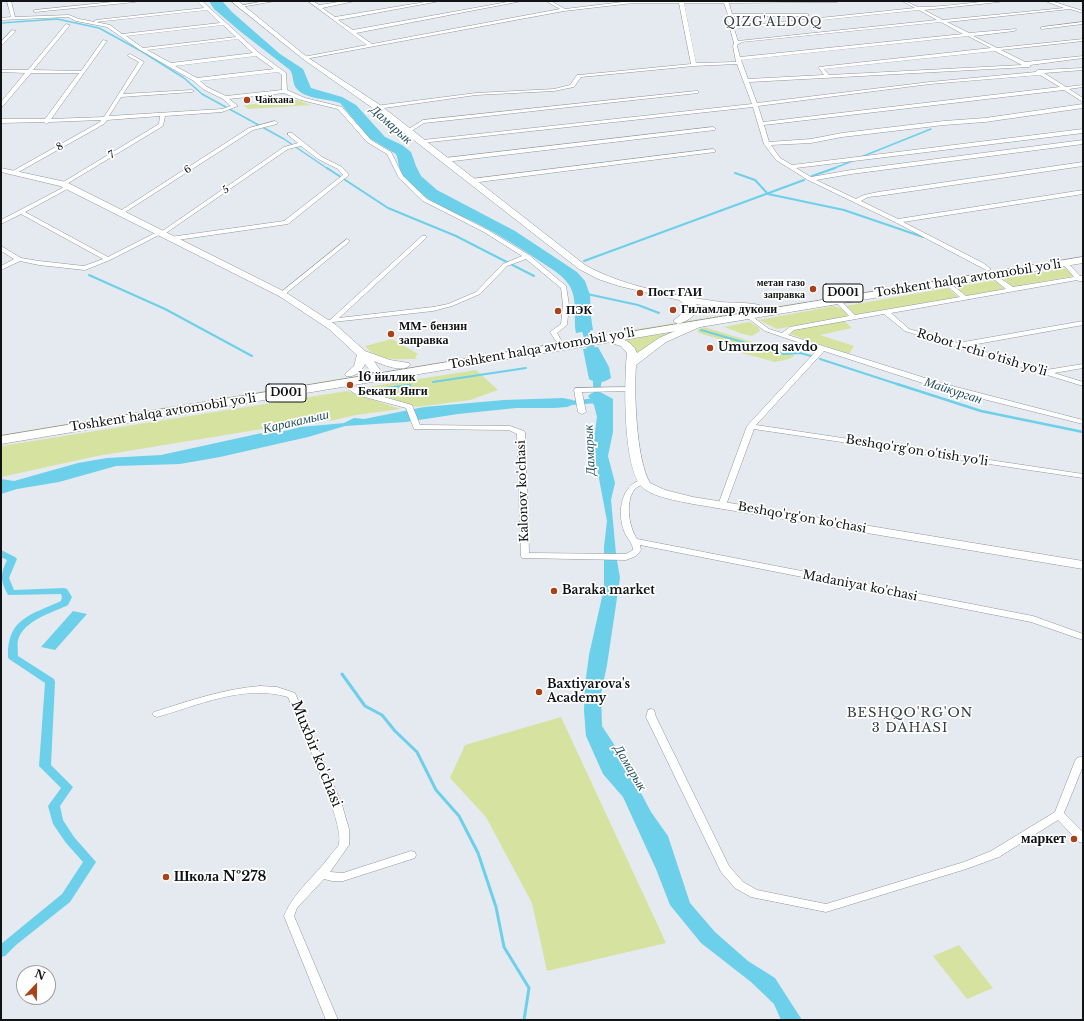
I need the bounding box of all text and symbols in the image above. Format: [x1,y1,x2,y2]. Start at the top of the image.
district label: QIZG'ALDOQ [724,16,822,30]
place label: Чайхана [255,94,294,106]
marker: Чайхана [242,95,252,105]
water label: Дамарык [367,102,415,148]
street label: 8 [54,140,66,154]
street label: 7 [107,149,117,161]
street label: 6 [182,163,194,177]
street label: 5 [220,183,232,197]
street label: Toshkent halqa avtomobil yo'li [874,257,1062,301]
place label: метан газо заправка [757,277,805,300]
marker: метан газо заправка [808,284,818,294]
road number: D001 [823,284,863,302]
place label: Пост ГАИ [648,286,702,300]
marker: Пост ГАИ [635,288,645,298]
place label: Гиламлар дукони [681,303,777,317]
place label: ПЭК [566,304,592,318]
marker: Гиламлар дукони [668,305,678,315]
marker: ПЭК [553,306,563,316]
place label: ММ- бензин заправка [399,320,467,348]
street label: Toshkent halqa avtomobil yo'li [448,326,636,372]
street label: Robot 1-chi o'tish yo'li [915,326,1049,380]
marker: ММ- бензин заправка [386,329,396,339]
place label: Umurzoq savdo [718,341,818,355]
marker: Umurzoq savdo [705,343,715,353]
place label: 16 йиллик Бекати Янги [358,371,428,399]
water label: Майкурган [922,374,984,408]
marker: 16 йиллик Бекати Янги [345,380,355,390]
road number: D001 [266,384,306,402]
street label: Toshkent halqa avtomobil yo'li [69,391,257,435]
water label: Каракамыш [261,407,331,437]
water label: Дамарык [581,424,599,476]
street label: Beshqo'rg'on o'tish yo'li [845,433,989,469]
street label: Kalonov ko'chasi [514,440,532,542]
street label: Beshqo'rg'on ko'chasi [737,500,867,536]
street label: Madaniyat ko'chasi [801,568,919,604]
place label: Baraka market [562,584,655,598]
marker: Baraka market [549,586,559,596]
place label: Baxtiyarova's Academy [547,678,630,706]
marker: Baxtiyarova's Academy [534,687,544,697]
street label: Muxbir ko'chasi [287,698,345,810]
district label: BESHQO'RG'ON 3 DAHASI [847,705,973,736]
water label: Дамарык [610,742,650,794]
place label: маркет [1021,831,1066,847]
marker: маркет [1069,834,1079,844]
place label: Школа №278 [174,869,266,885]
marker: Школа №278 [161,872,171,882]
north arrow [16,965,56,1005]
text: N [33,966,48,983]

